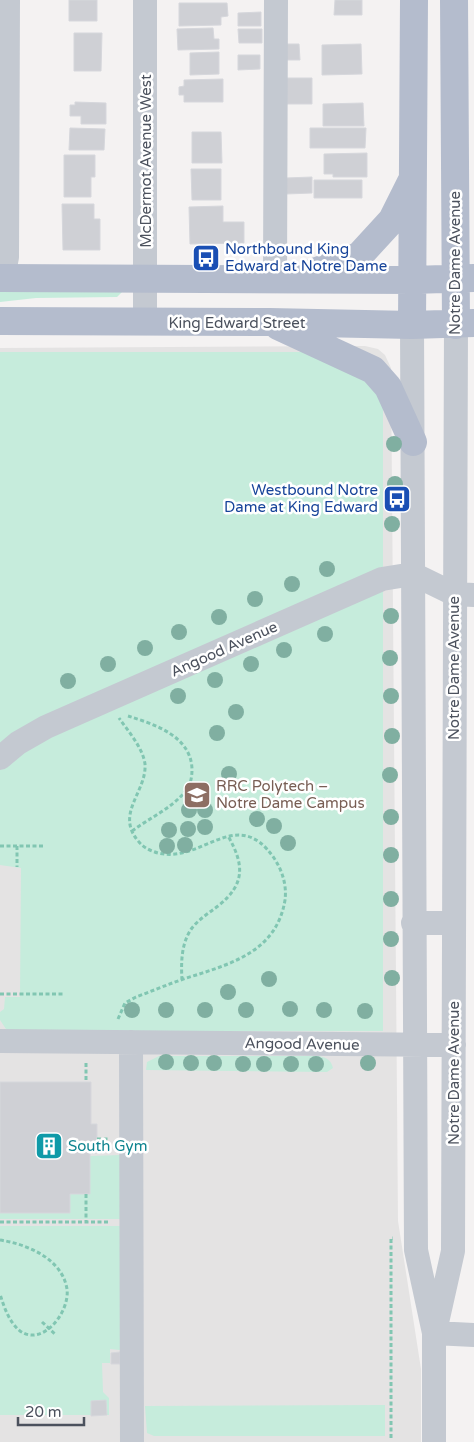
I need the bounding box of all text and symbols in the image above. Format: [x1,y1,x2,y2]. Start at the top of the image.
street label: McDermot Avenue West [137,74,155,248]
street label: Notre Dame Avenue [446,191,464,335]
place label: Northbound King Edward at Notre Dame [225,240,387,275]
bus stop icon: Northbound King Edward at Notre Dame [191,243,221,273]
street label: King Edward Street [168,314,306,332]
place label: Westbound Notre Dame at King Edward [224,481,378,516]
bus stop icon: Westbound Notre Dame at King Edward [382,484,412,514]
street label: Notre Dame Avenue [445,596,463,740]
street label: Angood Avenue [168,617,280,681]
place label: RRC Polytech – Notre Dame Campus [216,777,365,812]
school or university icon: RRC Polytech – Notre Dame Campus [182,780,212,810]
street label: Notre Dame Avenue [445,1001,463,1145]
street label: Angood Avenue [244,1034,360,1054]
building icon: South Gym [34,1131,64,1161]
place label: South Gym [68,1137,147,1155]
scale bar [18,1394,84,1426]
text: 20 m [25,1403,62,1421]

